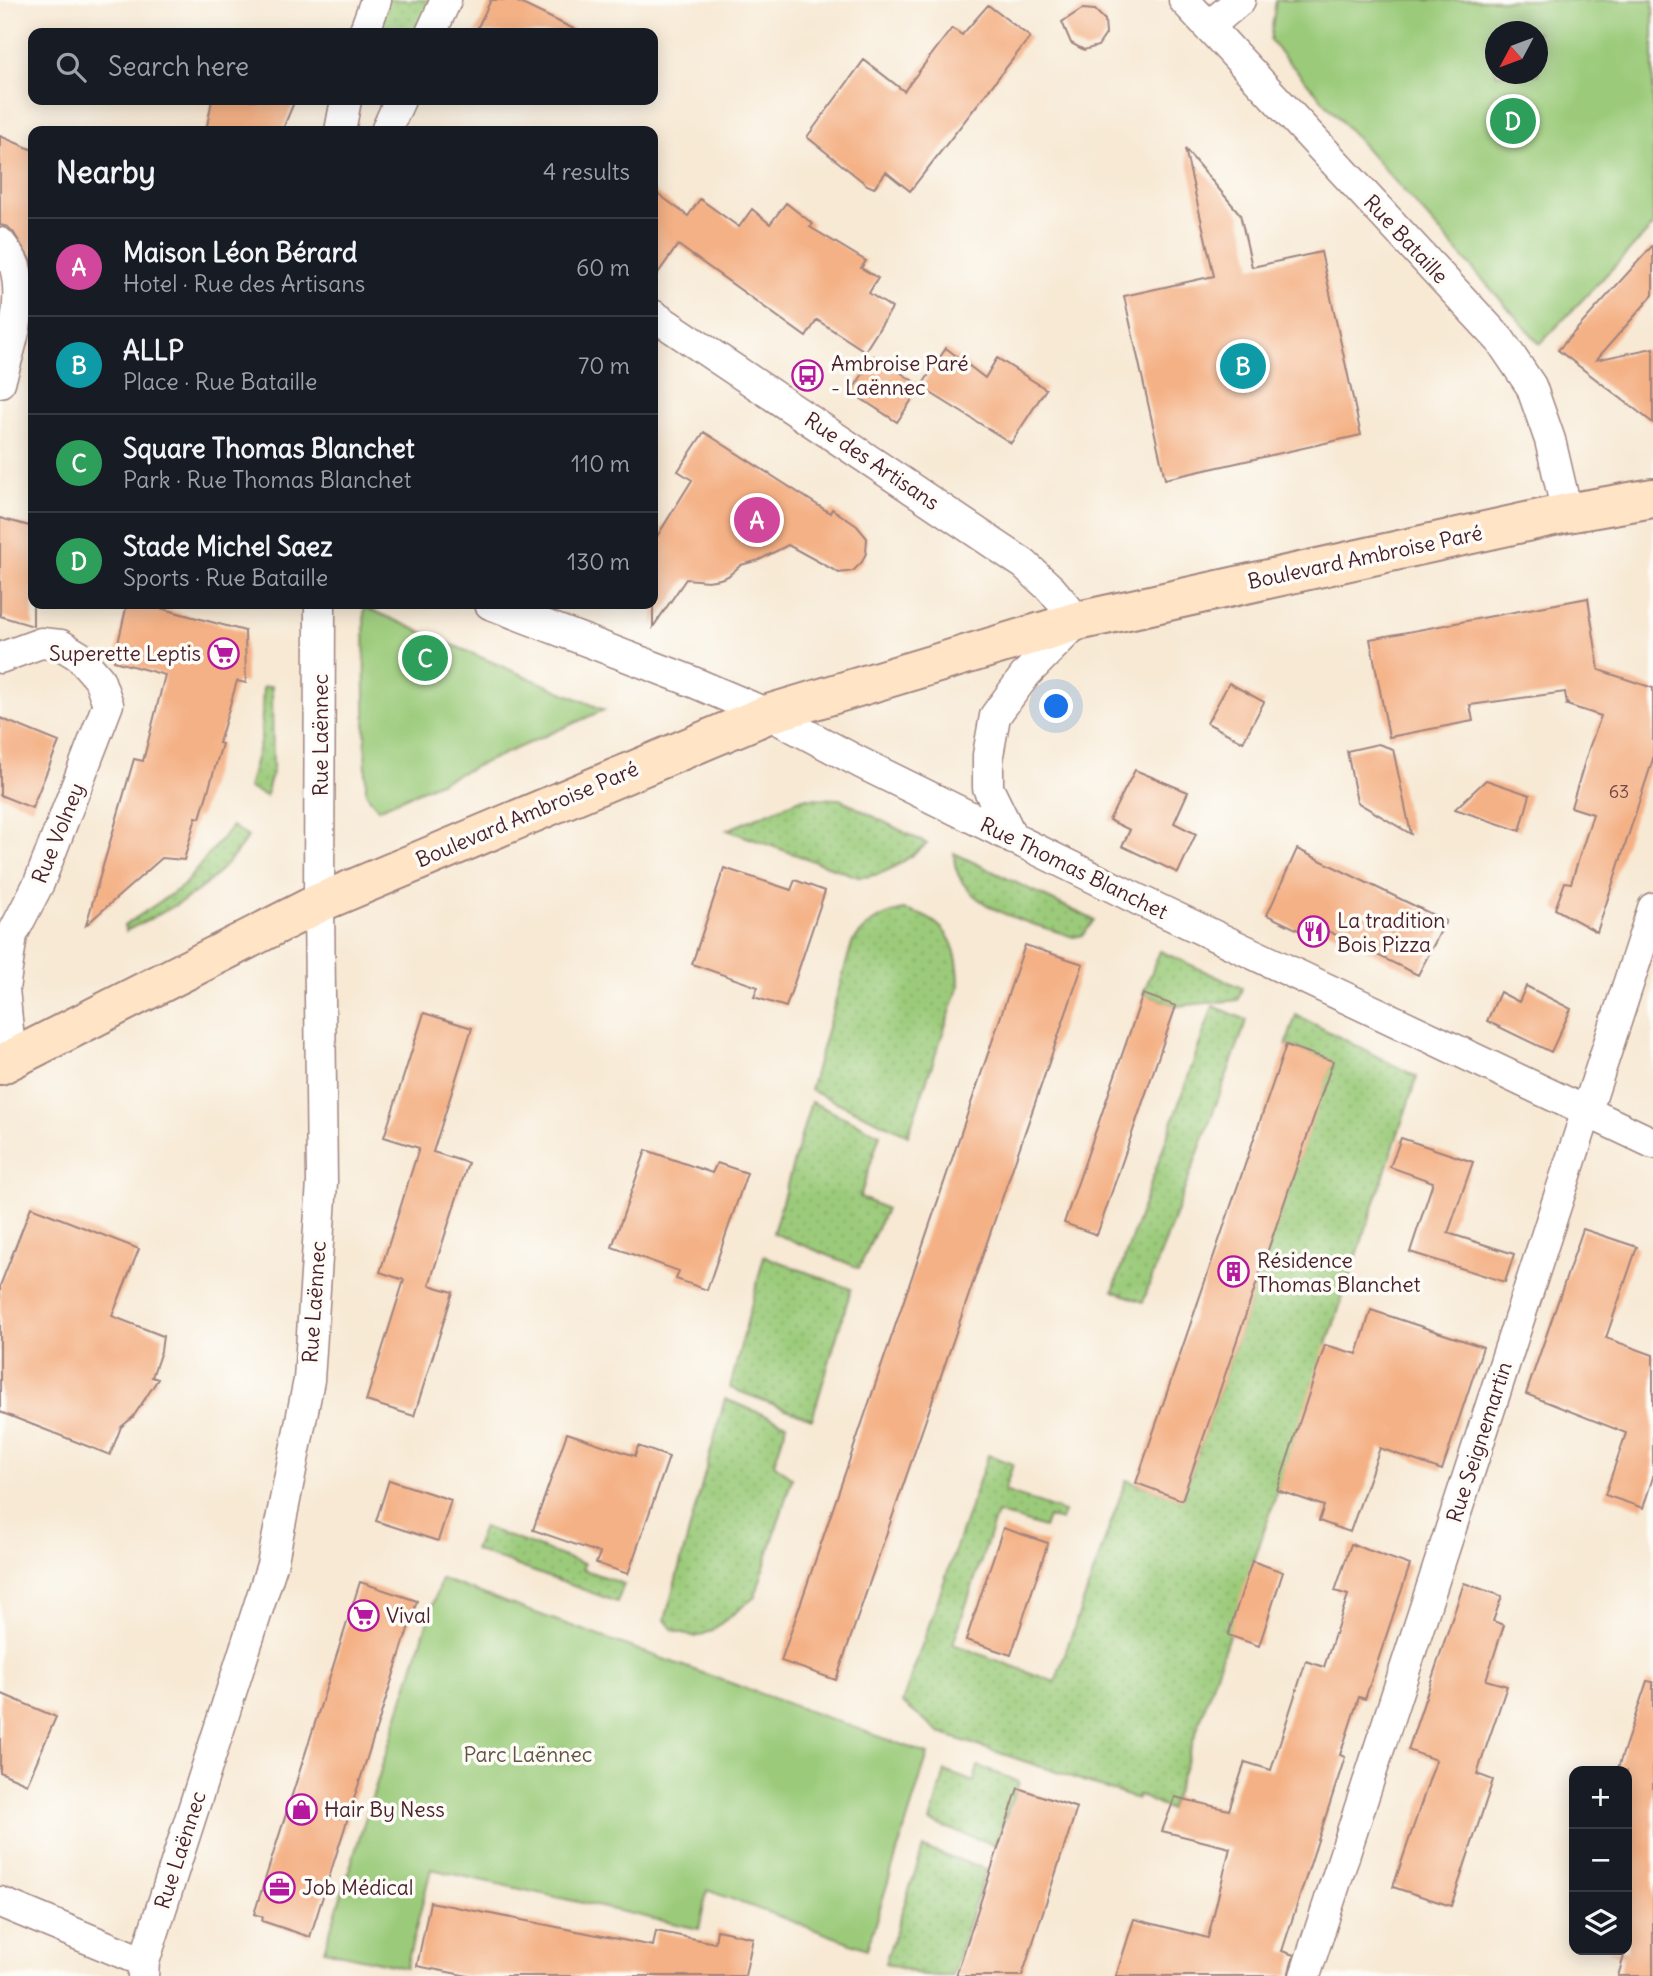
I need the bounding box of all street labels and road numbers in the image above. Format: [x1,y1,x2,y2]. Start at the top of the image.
street label: Rue Bataille [1358,189,1454,289]
street label: Rue des Artisans [799,406,945,516]
street label: Boulevard Ambroise Paré [1245,519,1485,595]
street label: Rue Laënnec [307,674,334,796]
street label: Boulevard Ambroise Paré [412,755,642,873]
street label: Rue Volney [26,779,90,887]
street label: Rue Thomas Blanchet [976,811,1172,925]
street label: Rue Laënnec [296,1240,332,1364]
street label: Rue Seignemartin [1440,1358,1518,1526]
street label: Rue Laënnec [148,1788,212,1912]

